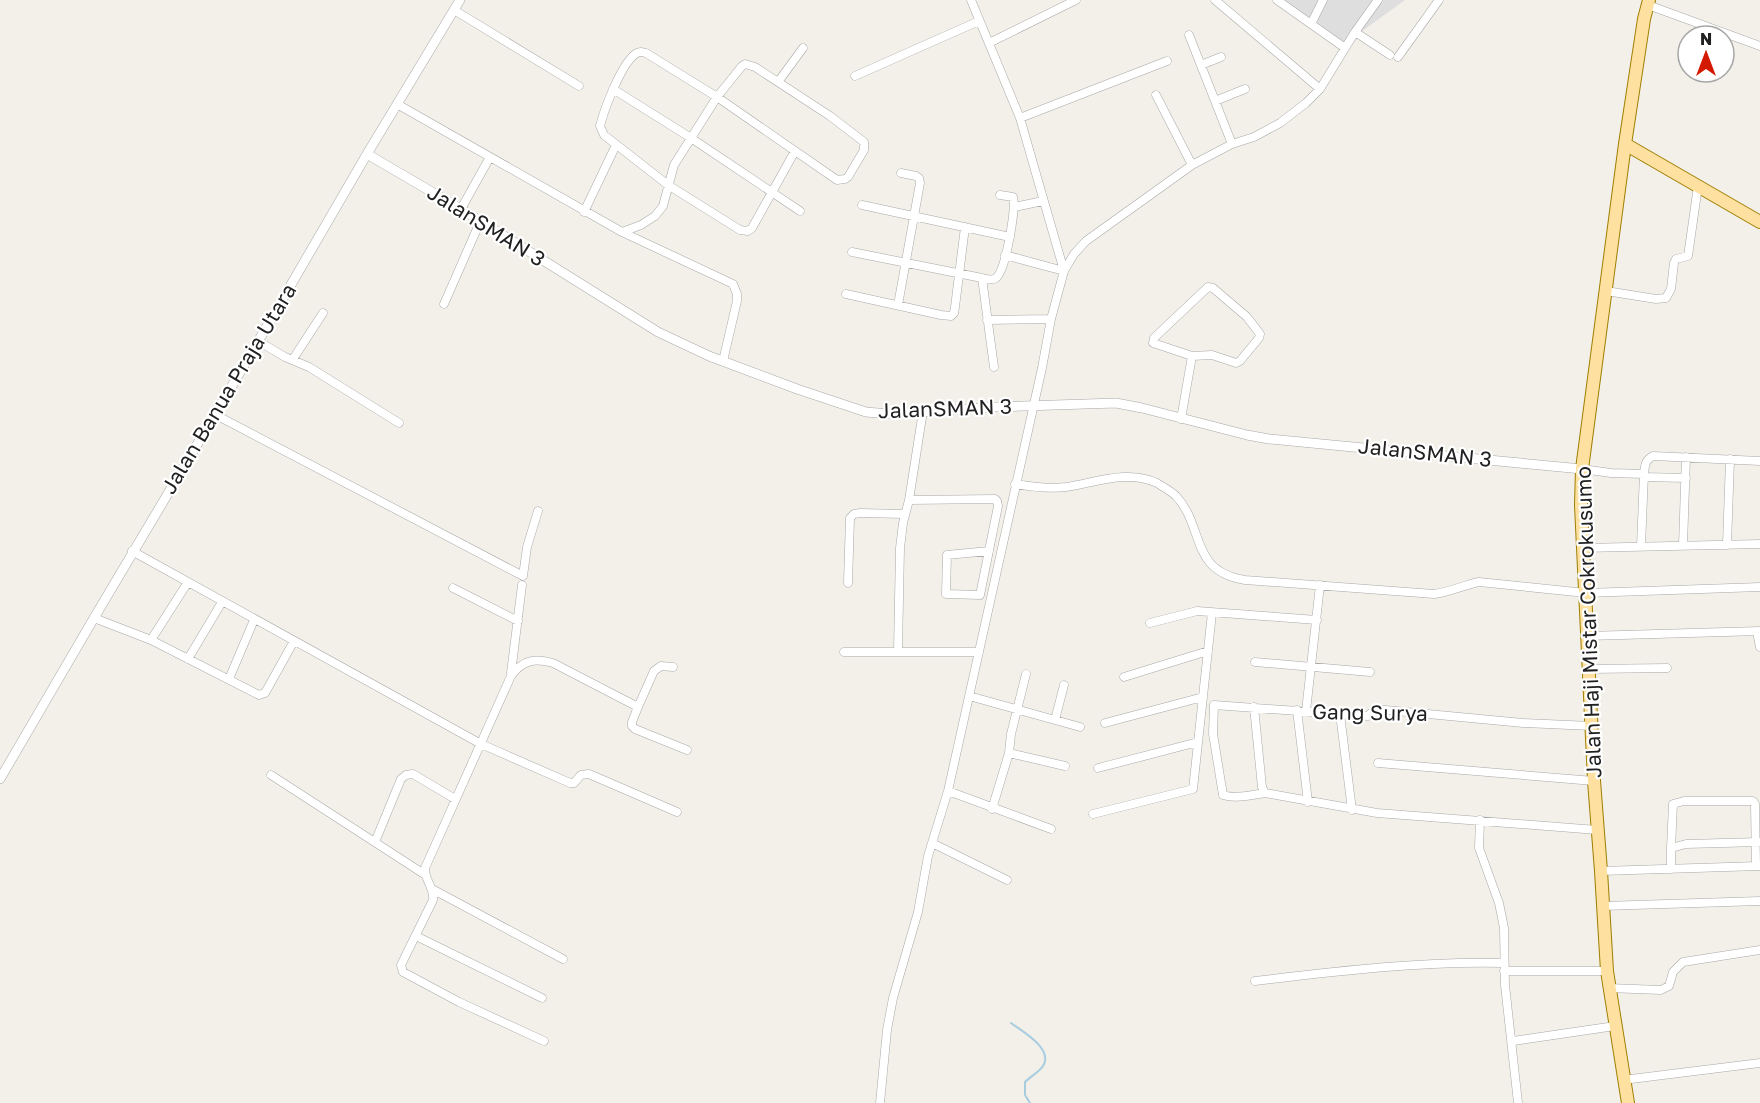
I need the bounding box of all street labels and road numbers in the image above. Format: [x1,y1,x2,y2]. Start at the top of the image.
street label: JalanSMAN 3 [423,179,550,272]
street label: Jalan Banua Praja Utara [155,279,301,498]
street label: JalanSMAN 3 [878,393,1012,423]
street label: JalanSMAN 3 [1357,432,1493,472]
street label: Jalan Haji Mistar Cokrokusumo [1570,466,1606,778]
street label: Gang Surya [1312,698,1428,726]

